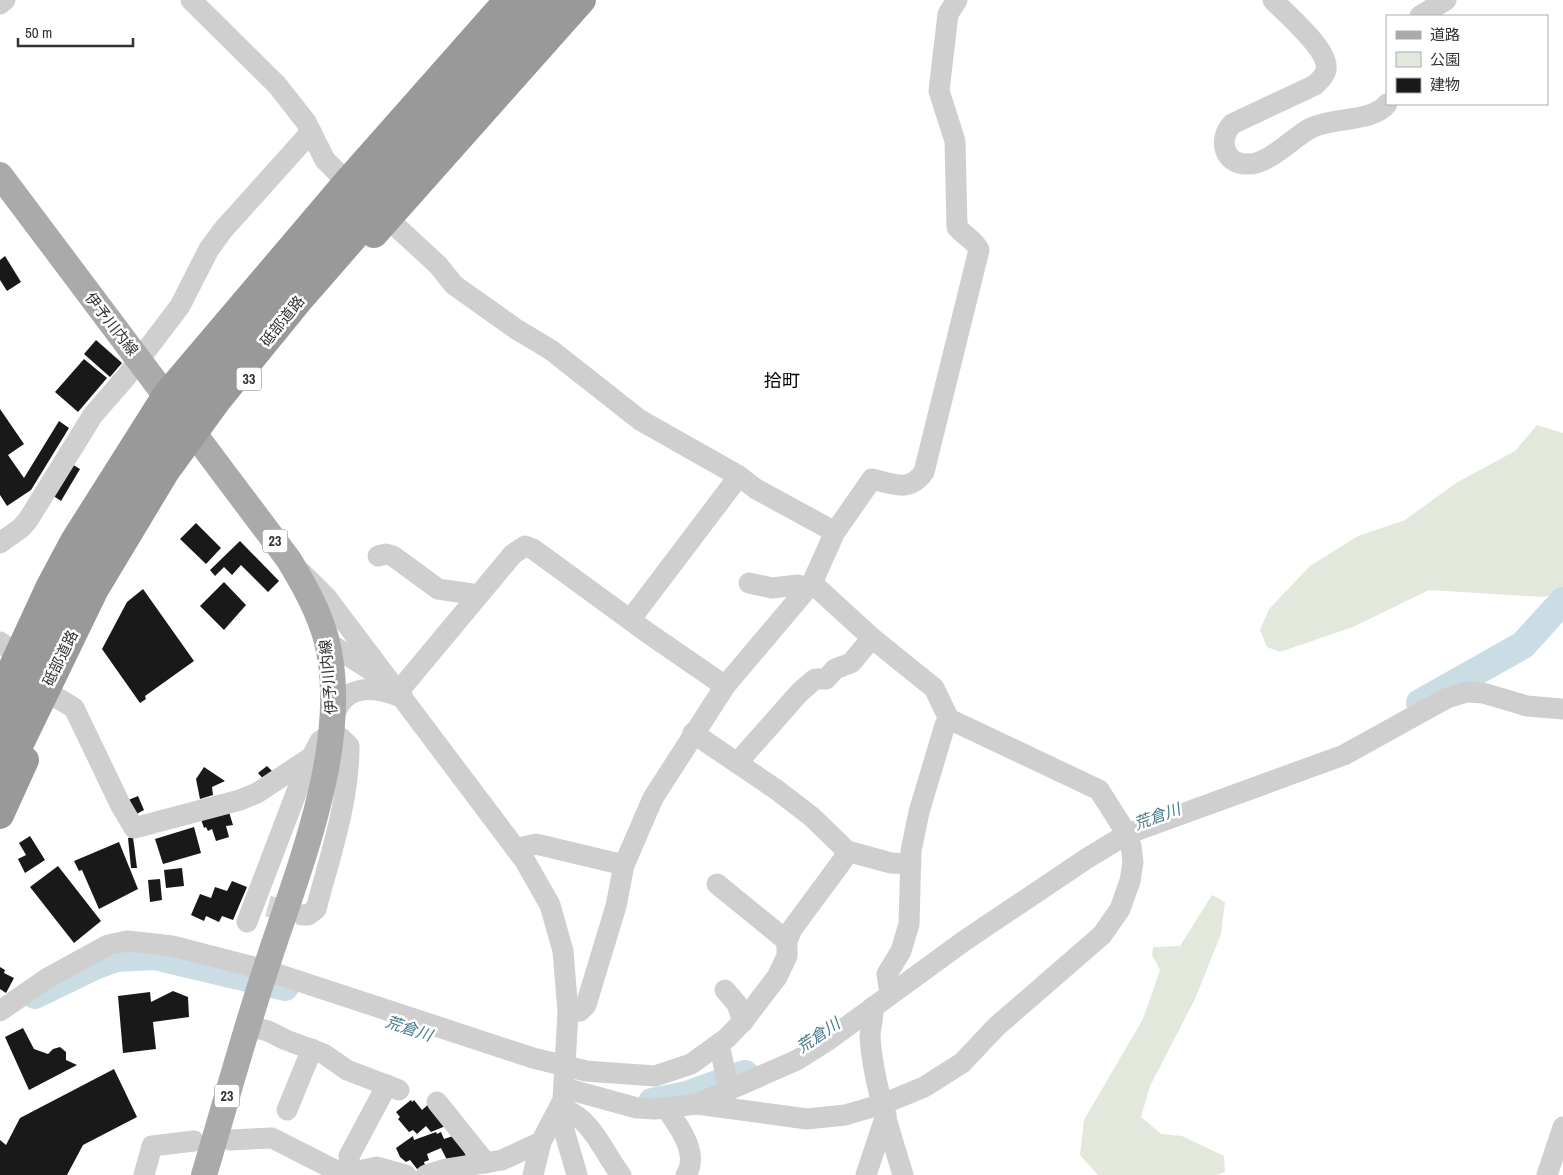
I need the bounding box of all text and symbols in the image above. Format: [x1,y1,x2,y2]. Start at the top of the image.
scale bar [18,15,132,47]
legend [1386,15,1548,105]
text: 50 m [25,22,52,43]
text: 道路 [1430,24,1460,45]
text: 公園 [1430,49,1460,70]
text: 建物 [1430,74,1460,95]
street label: 伊予川内線 [81,288,143,360]
street label: 砥部道路 [255,291,309,351]
road number: 33 [236,368,262,390]
district label: 拾町 [764,368,800,393]
road number: 23 [262,530,288,552]
street label: 砥部道路 [37,626,83,690]
street label: 伊予川内線 [314,639,342,715]
water label: 荒倉川 [1131,797,1185,835]
water label: 荒倉川 [383,1010,437,1046]
water label: 荒倉川 [792,1011,846,1058]
road number: 23 [214,1084,240,1108]

